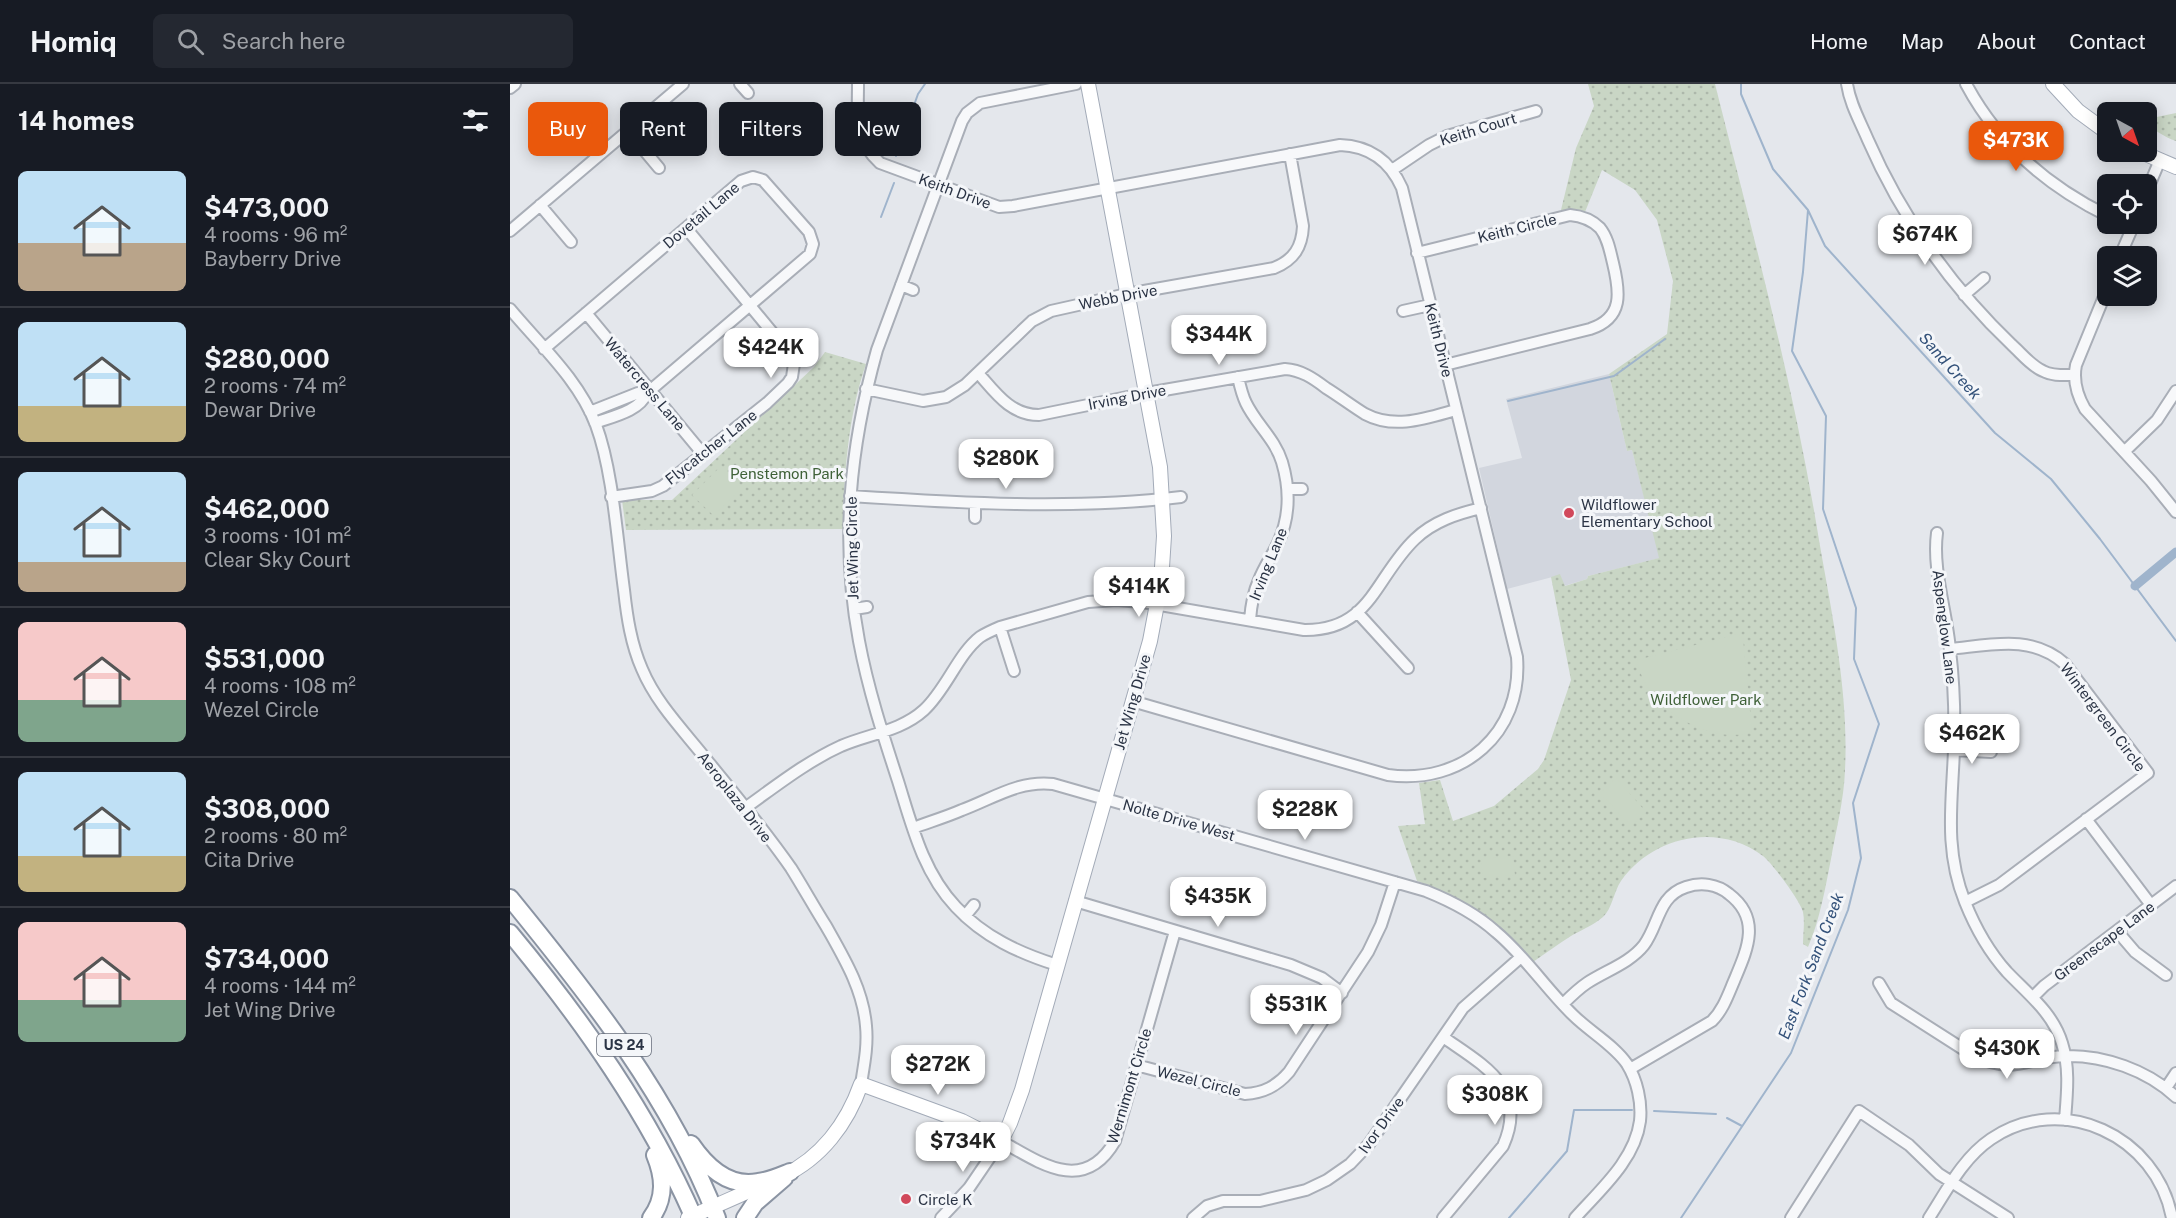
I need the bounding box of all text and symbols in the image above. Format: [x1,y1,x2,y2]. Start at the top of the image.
search box [153,14,573,68]
text: Homiq [30,25,117,58]
icon: search [174,25,207,58]
text: Search here [222,28,345,54]
text: Home [1810,29,1868,54]
text: Map [1901,29,1944,54]
text: About [1977,29,2036,54]
text: Contact [2069,29,2146,54]
chip: Buy [528,102,608,156]
chip: Rent [620,102,707,156]
chip: Filters [719,102,823,156]
chip: New [835,102,921,156]
north arrow [2097,102,2157,162]
map controls [2097,102,2157,306]
icon: filters [459,104,492,137]
text: 14 homes [18,105,134,136]
street label: Keith Court [1438,109,1519,149]
pin: $473K [1974,121,2058,172]
text: $473K [1983,128,2049,152]
street label: Keith Drive [916,170,994,212]
button: locate [2097,174,2157,234]
street label: Dovetail Lane [659,178,743,252]
text: $473,000 [204,192,329,223]
icon: home [66,195,138,267]
street label: Keith Circle [1476,210,1558,246]
pin: $674K [1883,215,1967,266]
text: $674K [1892,222,1958,246]
text: 4 rooms · 96 m² [204,223,347,247]
button: layers [2097,246,2157,306]
text: Bayberry Drive [204,247,341,271]
street label: Webb Drive [1077,281,1159,313]
street label: Keith Drive [1422,301,1456,379]
pin: $344K [1177,315,1261,366]
text: $344K [1185,322,1253,346]
pin: $424K [729,328,813,379]
water label: Sand Creek [1915,329,1985,404]
street label: Watercress Lane [601,334,689,434]
text: $424K [738,335,804,359]
text: $280,000 [204,343,330,374]
icon: home [66,346,138,418]
text: 2 rooms · 74 m² [204,374,346,398]
street label: Irving Drive [1086,381,1168,413]
text: Dewar Drive [204,398,316,422]
street label: Flycatcher Lane [662,406,760,488]
pin: $280K [964,439,1048,490]
text: $280K [973,446,1039,470]
park label: Penstemon Park [730,465,844,482]
text: $462,000 [204,493,330,524]
icon: home [66,496,138,568]
street label: Jet Wing Circle [843,496,861,600]
place label: Wildflower Elementary School [1581,496,1713,530]
marker: Wildflower Elementary School [1562,506,1576,520]
text: 3 rooms · 101 m² [204,524,351,548]
street label: Irving Lane [1246,525,1290,603]
text: Clear Sky Court [204,548,351,572]
pin: $414K [1097,567,1181,618]
street label: Aspenglow Lane [1930,569,1960,685]
text: $414K [1108,574,1170,598]
text: $531,000 [204,643,325,674]
icon: home [66,646,138,718]
street label: Jet Wing Drive [1110,652,1154,752]
street label: Wintergreen Circle [2057,660,2149,774]
text: 4 rooms · 108 m² [204,674,356,698]
park label: Wildflower Park [1650,691,1762,708]
text: Wezel Circle [204,698,319,722]
pin: $462K [1930,714,2014,765]
text: $462K [1939,721,2005,745]
street label: Aeroplaza Drive [694,748,776,846]
pin: $228K [1263,790,1347,841]
text: $308,000 [204,793,330,824]
icon: home [66,796,138,868]
street label: Nolte Drive West [1121,796,1237,844]
text: $228K [1272,797,1338,821]
text: 2 rooms · 80 m² [204,824,347,848]
text: Cita Drive [204,848,294,872]
pin: $435K [1176,877,1260,928]
text: $435K [1184,884,1252,908]
water label: East Fork Sand Creek [1774,890,1848,1042]
street label: Greenscape Lane [2051,898,2157,984]
text: $734,000 [204,943,329,974]
icon: home [66,946,138,1018]
text: 4 rooms · 144 m² [204,974,356,998]
pin: $531K [1254,985,1338,1036]
text: $531K [1264,992,1328,1016]
text: Jet Wing Drive [204,998,336,1022]
street label: Wernimont Circle [1103,1026,1155,1146]
pin: $430K [1965,1029,2049,1080]
road number: US 24 [597,1034,651,1056]
text: $430K [1973,1036,2041,1060]
pin: $272K [896,1045,980,1096]
text: $272K [905,1052,971,1076]
street label: Wezel Circle [1155,1062,1243,1100]
pin: $308K [1453,1075,1537,1126]
text: $308K [1461,1082,1529,1106]
street label: Ivor Drive [1355,1093,1407,1157]
pin: $734K [921,1122,1005,1173]
text: $734K [930,1129,996,1153]
place label: Circle K [918,1191,972,1208]
marker: Circle K [899,1192,913,1206]

